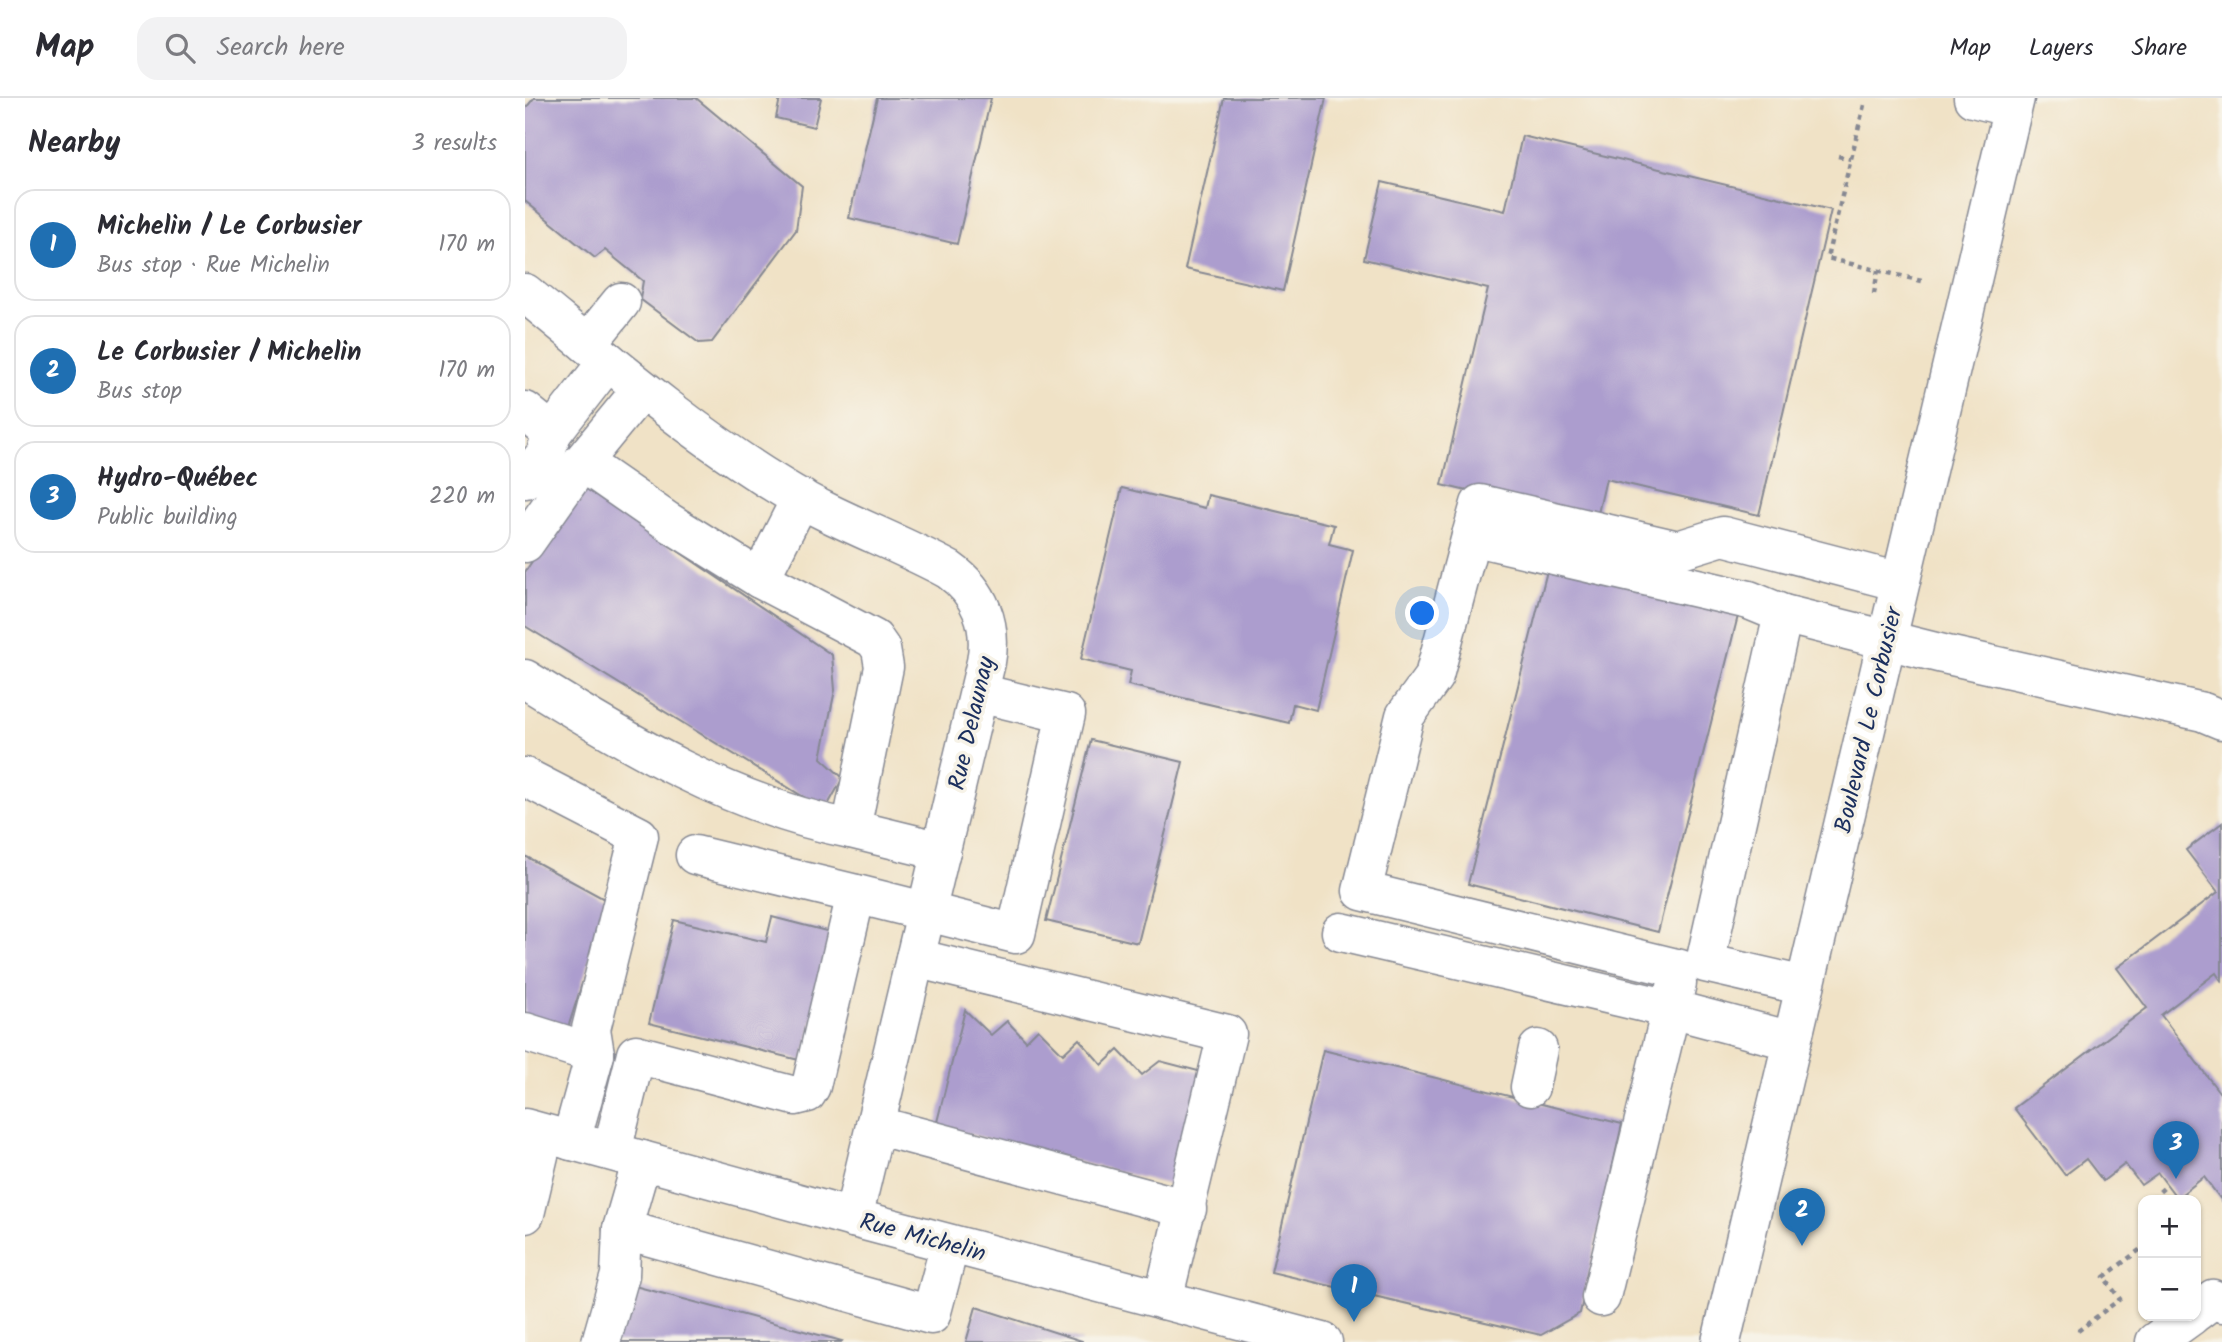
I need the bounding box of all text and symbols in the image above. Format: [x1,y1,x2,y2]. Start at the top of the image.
search box [137,17,627,80]
text: Map [35,22,95,75]
text: Search here [217,27,345,69]
icon: search [161,29,199,67]
text: Map [1949,29,1991,68]
text: Layers [2029,29,2093,68]
text: Share [2131,29,2187,68]
text: Nearby [28,120,120,168]
text: 3 results [411,126,497,162]
text: Michelin / Le Corbusier [97,206,361,248]
text: 1 [50,227,56,263]
text: 170 m [438,227,495,263]
text: Bus stop · Rue Michelin [97,248,330,284]
text: Le Corbusier / Michelin [97,332,361,374]
text: 2 [46,353,60,389]
text: 170 m [438,353,495,389]
text: Bus stop [97,374,182,410]
text: Hydro-Québec [97,458,258,500]
text: 3 [47,479,59,515]
text: 220 m [429,479,495,515]
text: Public building [97,500,238,536]
your location [1405,596,1439,630]
street label: Boulevard Le Corbusier [1824,601,1915,837]
street label: Rue Delaunay [938,652,1007,794]
pin: 3 [2153,1121,2199,1179]
pin: 2 [1779,1188,1825,1246]
map controls [2138,1195,2201,1321]
button: + [2138,1195,2201,1258]
street label: Rue Michelin [855,1203,990,1274]
button: − [2138,1258,2201,1321]
pin: 1 [1331,1264,1377,1322]

